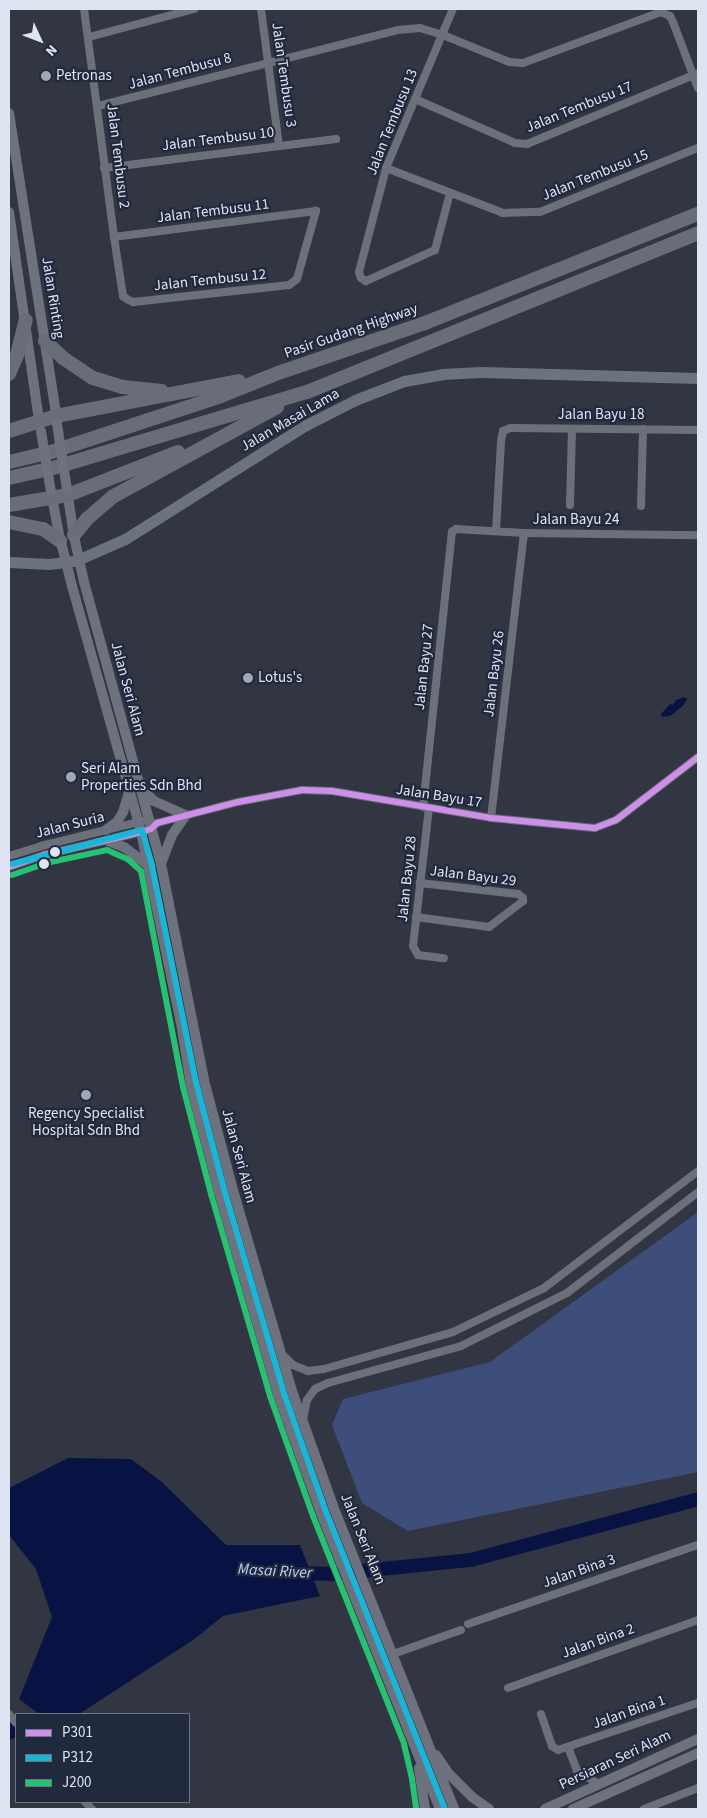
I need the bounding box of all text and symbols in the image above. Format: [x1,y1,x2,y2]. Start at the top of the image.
north arrow [15,15,65,65]
street label: Jalan Tembusu 3 [268,21,300,129]
text: N [40,40,61,60]
street label: Jalan Tembusu 8 [127,49,233,93]
street label: Jalan Tembusu 13 [362,66,422,178]
place label: Petronas [56,67,112,85]
marker: Petronas [40,70,52,82]
street label: Jalan Tembusu 17 [523,77,635,137]
street label: Jalan Tembusu 2 [103,102,133,210]
street label: Jalan Tembusu 10 [161,123,275,155]
street label: Jalan Tembusu 15 [539,145,651,205]
street label: Jalan Tembusu 11 [156,195,270,227]
street label: Jalan Rinting [38,256,68,340]
street label: Jalan Tembusu 12 [153,265,267,295]
street label: Pasir Gudang Highway [282,300,420,362]
street label: Jalan Masai Lama [237,384,343,456]
street label: Jalan Bayu 18 [558,406,644,424]
street label: Jalan Bayu 24 [533,511,619,529]
street label: Jalan Bayu 27 [411,623,437,711]
street label: Jalan Bayu 26 [480,630,508,718]
street label: Jalan Seri Alam [107,640,149,738]
place label: Lotus's [258,669,302,687]
marker: Lotus's [242,672,254,684]
place label: Seri Alam Properties Sdn Bhd [81,759,202,794]
marker: Seri Alam Properties Sdn Bhd [65,771,77,783]
street label: Jalan Bayu 17 [395,780,483,812]
street label: Jalan Suria [34,808,106,842]
street label: Jalan Bayu 28 [394,835,420,923]
unlabelled marker [50,847,60,857]
unlabelled marker [39,859,49,869]
street label: Jalan Bayu 29 [429,862,517,890]
marker: Regency Specialist Hospital Sdn Bhd [79,1088,93,1102]
place label: Regency Specialist Hospital Sdn Bhd [28,1104,144,1139]
street label: Jalan Seri Alam [218,1107,260,1205]
street label: Jalan Seri Alam [337,1491,389,1587]
street label: Jalan Bina 3 [540,1550,618,1592]
water label: Masai River [237,1559,313,1583]
street label: Jalan Bina 2 [559,1620,637,1662]
street label: Jalan Bina 1 [590,1691,668,1733]
legend [15,1713,190,1803]
text: P301 [62,1722,93,1743]
street label: Persiaran Seri Alam [556,1726,674,1794]
text: P312 [62,1747,93,1768]
text: J200 [62,1772,92,1793]

